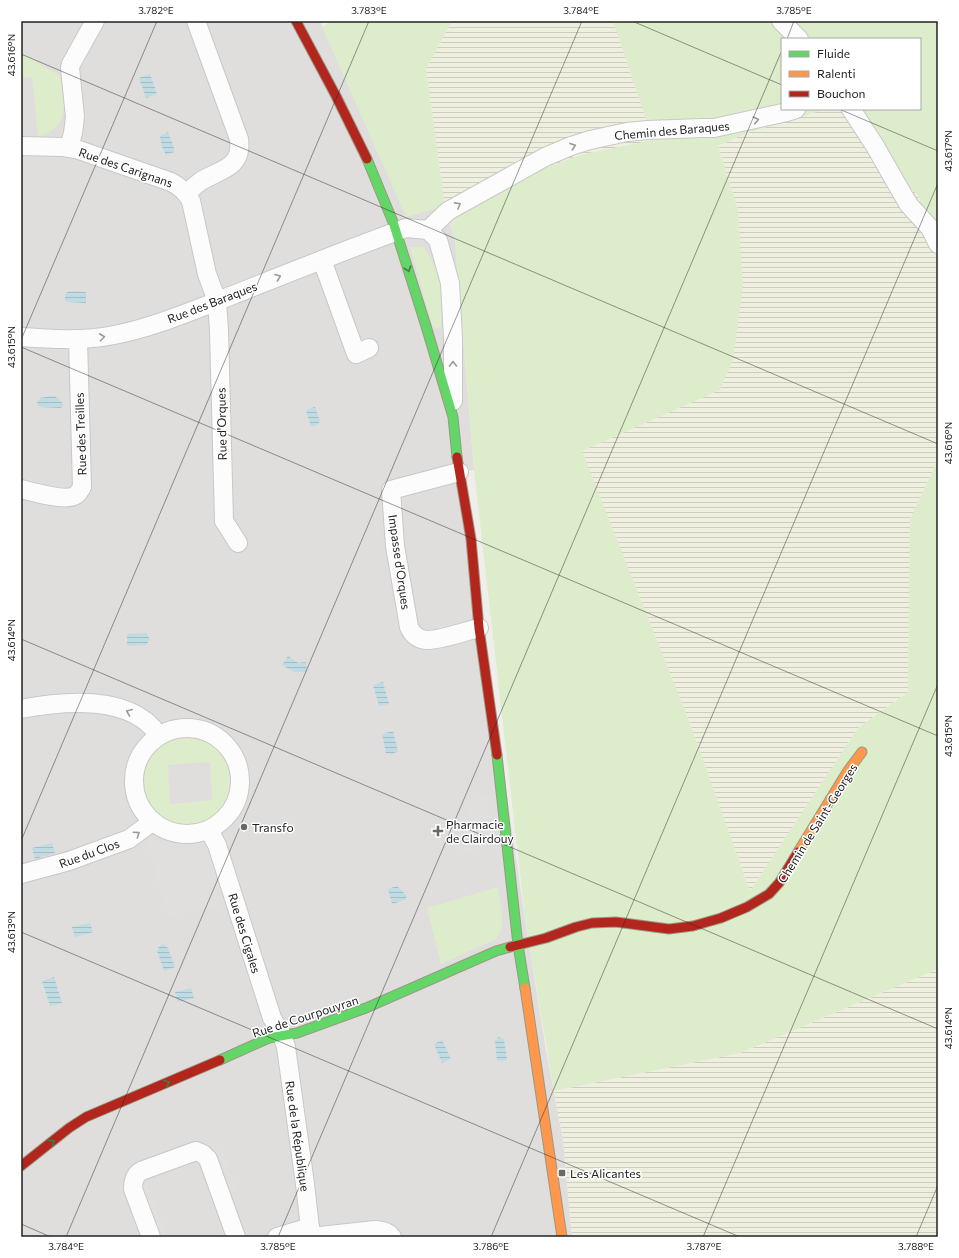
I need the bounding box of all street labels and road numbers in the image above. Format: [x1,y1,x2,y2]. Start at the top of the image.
street label: Chemin des Baraques [614,118,730,142]
street label: Rue des Carignans [77,144,175,190]
street label: Rue des Baraques [165,278,259,326]
street label: Rue d'Orques [213,388,229,460]
street label: Rue des Treilles [72,392,88,476]
street label: Impasse d'Orques [386,514,414,610]
street label: Chemin de Saint-Georges [774,761,860,885]
street label: Rue du Clos [57,836,121,870]
street label: Rue des Cigales [226,891,264,975]
street label: Rue de Courpouyran [250,992,360,1040]
street label: Rue de la République [283,1080,313,1192]

